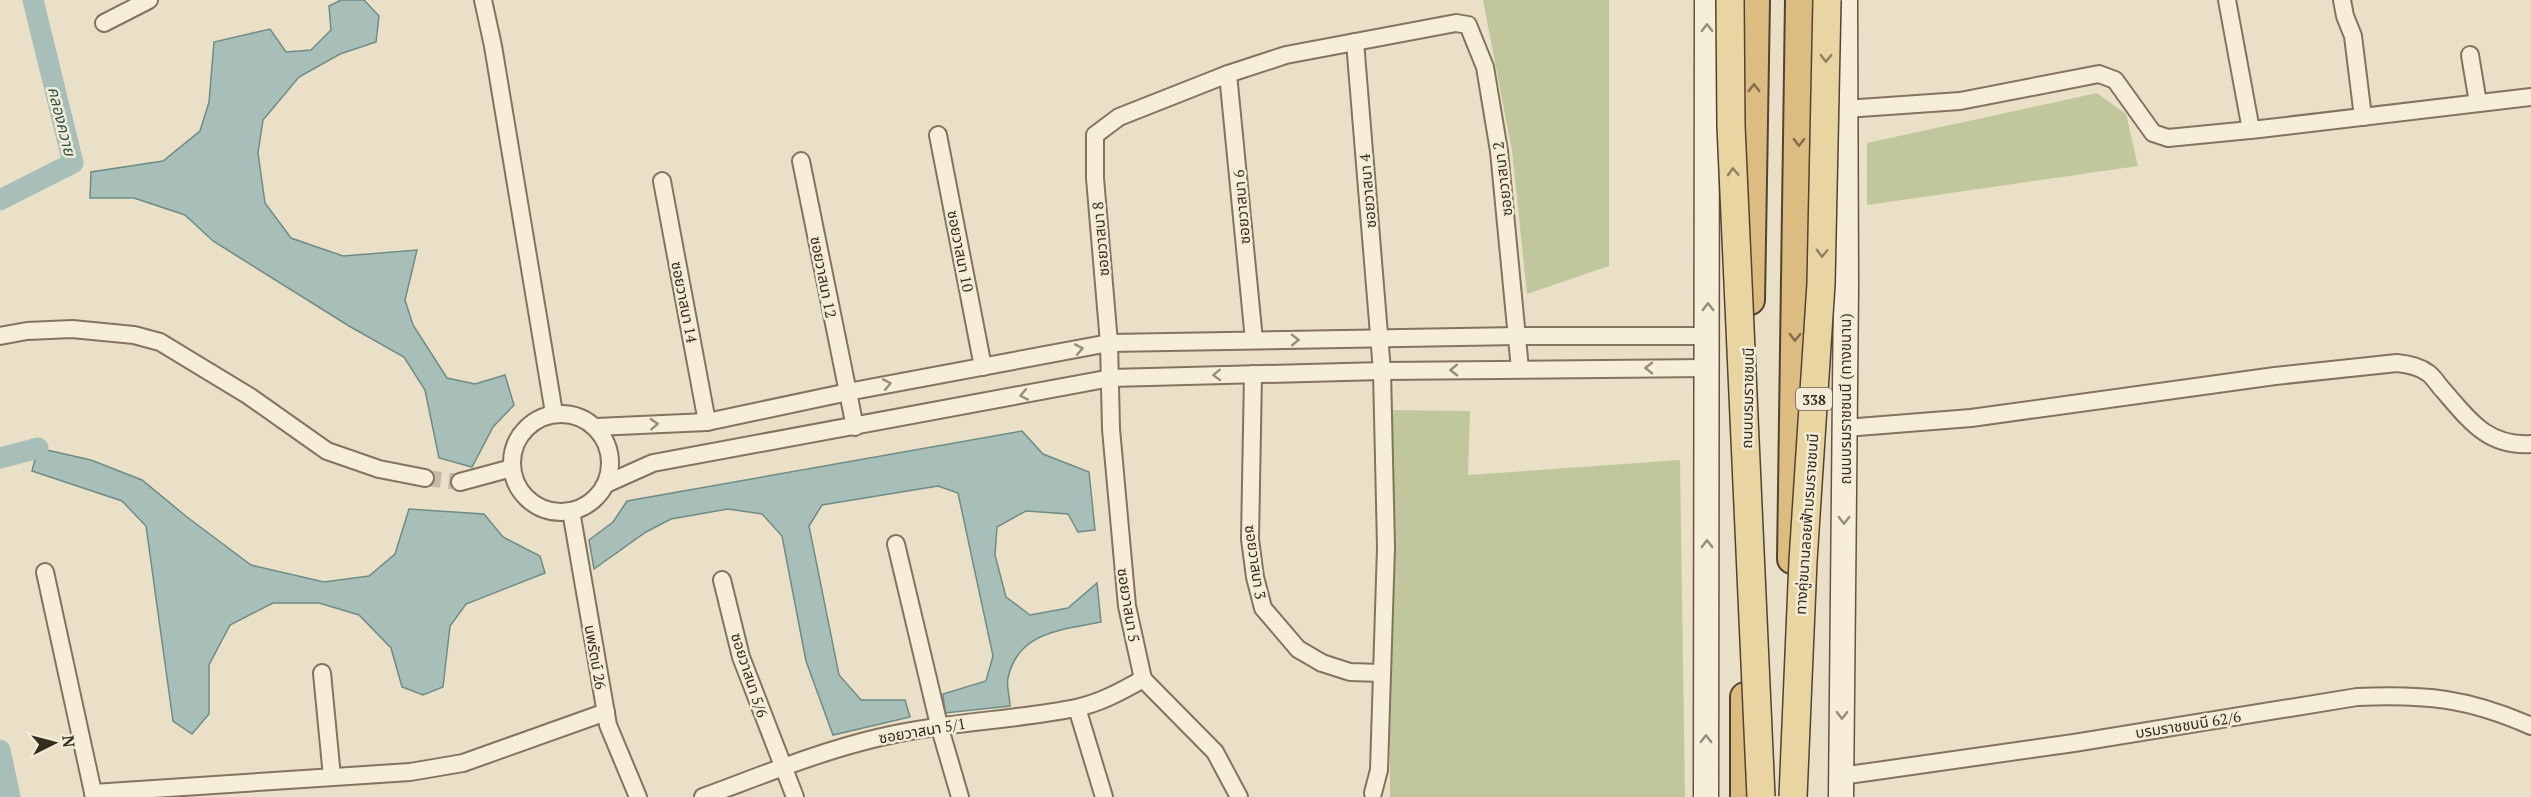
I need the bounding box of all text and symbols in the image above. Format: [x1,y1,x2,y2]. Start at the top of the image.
one-way arrow [1701,23,1713,32]
one-way arrow [1820,54,1832,63]
one-way arrow [1748,83,1761,92]
water label: คลองควาย [43,84,82,159]
one-way arrow [1793,138,1805,147]
street label: ซอยวาสนา 2 [1488,141,1516,217]
street label: ซอยวาสนา 4 [1354,153,1380,229]
one-way arrow [1727,168,1740,177]
street label: ซอยวาสนา 6 [1228,169,1254,245]
street label: ซอยวาสนา 8 [1087,201,1113,277]
street label: ซอยวาสนา 10 [943,208,979,294]
street label: ซอยวาสนา 12 [806,234,842,320]
one-way arrow [1815,249,1828,258]
street label: ซอยวาสนา 14 [667,259,703,345]
one-way arrow [1702,302,1714,311]
street label: ถนนบรมราชชนนี (ทางขนาน) [1835,313,1855,485]
one-way arrow [1789,333,1802,342]
one-way arrow [1290,334,1299,346]
one-way arrow [1074,343,1084,356]
street label: ถนนบรมราชชนนี [1736,347,1758,449]
one-way arrow [1645,362,1654,374]
one-way arrow [1450,364,1459,376]
one-way arrow [1213,369,1222,381]
one-way arrow [883,379,892,391]
one-way arrow [1019,388,1029,401]
road number: 338 [1796,388,1832,410]
one-way arrow [650,418,659,431]
street label: ทางคู่ขนานลอยฟ้าบรมราชชนนี [1790,433,1822,615]
one-way arrow [1838,516,1850,525]
street label: ซอยวาสนา 3 [1241,524,1271,600]
one-way arrow [1701,539,1713,548]
street label: ซอยวาสนา 5 [1113,566,1145,644]
street label: นพรัตน์ 26 [580,623,612,691]
street label: ซอยวาสนา 5/6 [727,630,773,720]
street label: บรมราชชนนี 62/6 [2134,706,2242,742]
one-way arrow [1836,711,1848,720]
north arrow [24,713,84,773]
street label: ซอยวาสนา 5/1 [877,713,967,747]
text: N [57,734,80,749]
one-way arrow [1700,734,1712,743]

